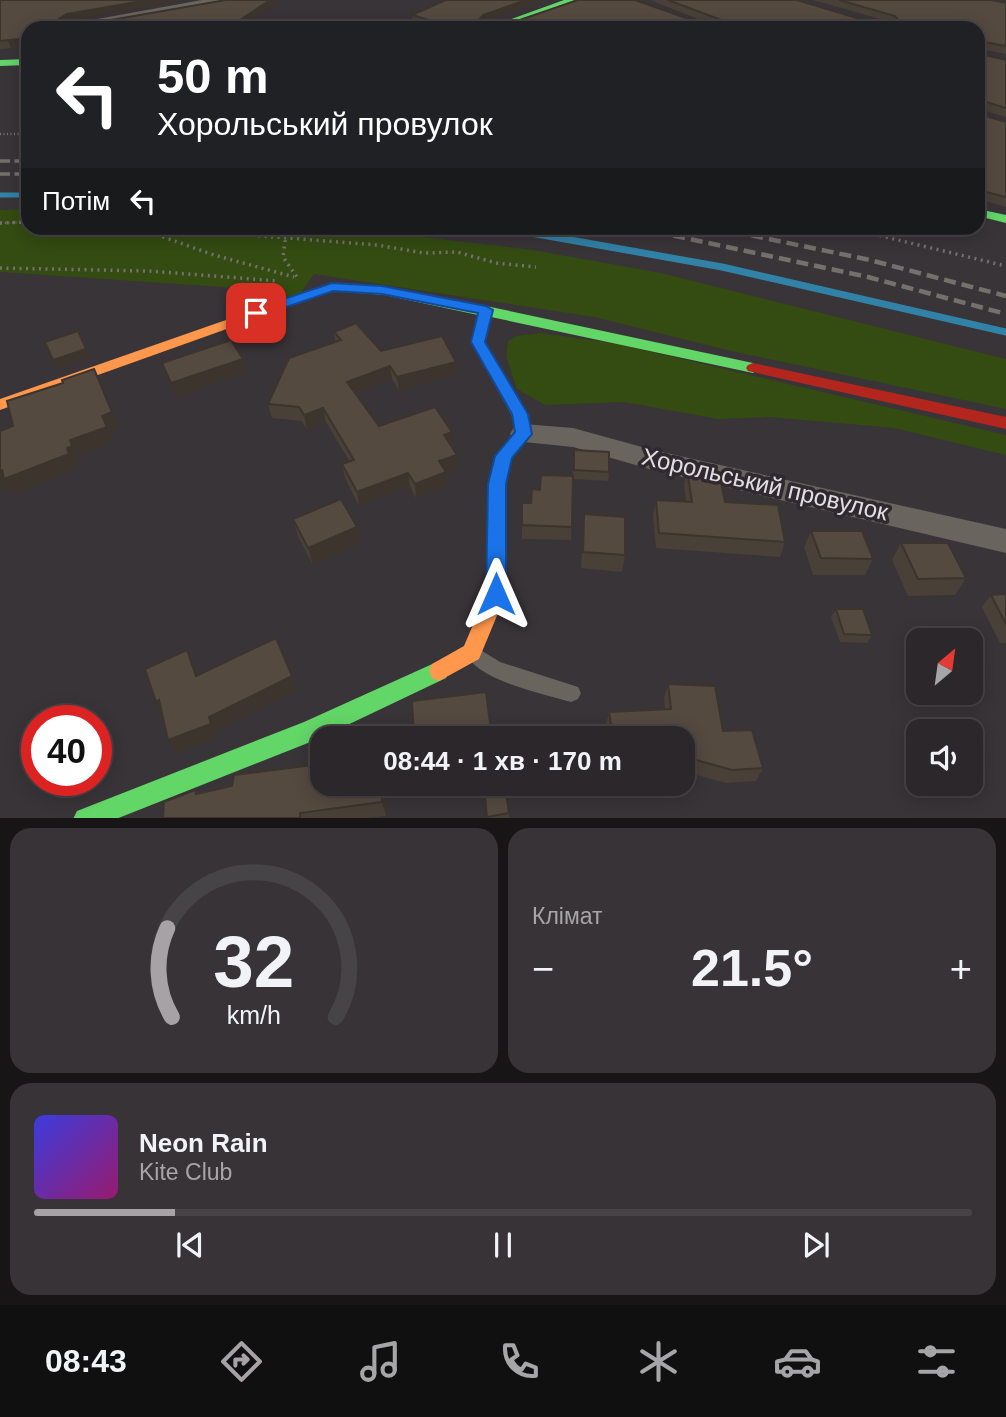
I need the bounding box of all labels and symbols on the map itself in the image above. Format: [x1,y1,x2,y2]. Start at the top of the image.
pin [226,283,286,343]
street label: Хорольський провулок [639,443,891,526]
position arrow [459,557,533,631]
north arrow [906,628,984,705]
speed limit sign: 40 [21,705,112,796]

